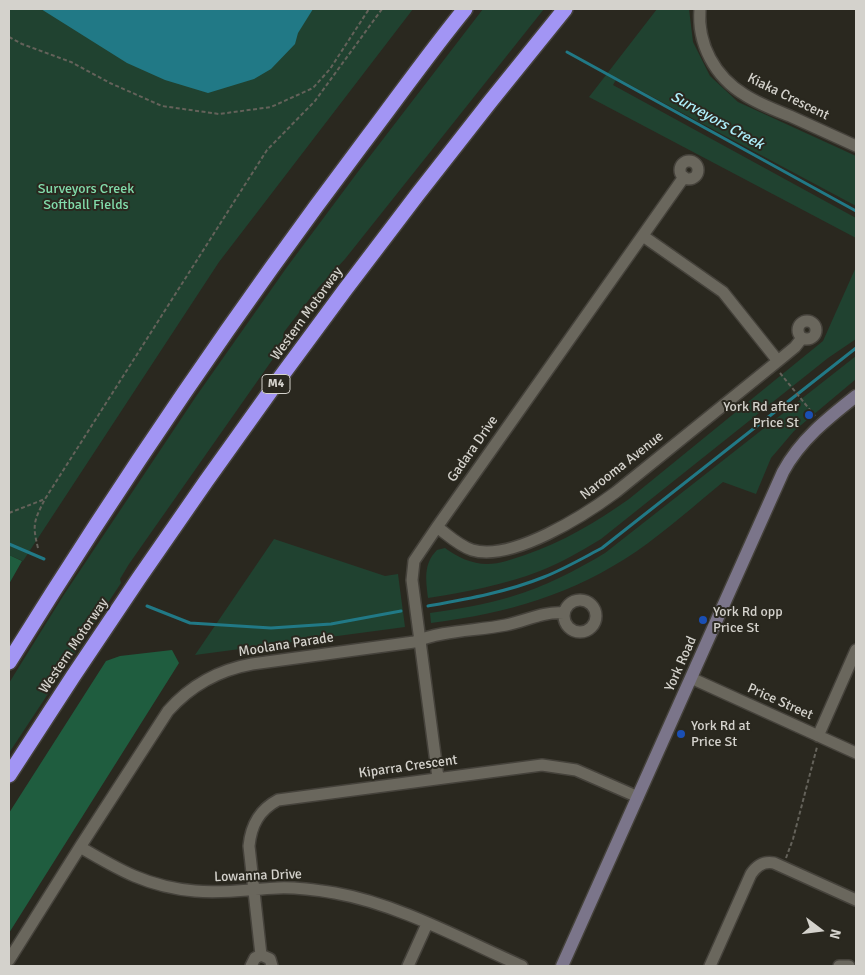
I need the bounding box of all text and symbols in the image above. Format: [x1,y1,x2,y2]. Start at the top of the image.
street label: Kiaka Crescent [744,70,832,124]
water label: Surveyors Creek [667,88,767,154]
park label: Surveyors Creek Softball Fields [38,181,134,213]
street label: Western Motorway [267,264,347,364]
road number: M4 [262,374,290,394]
place label: York Rd after Price St [723,399,799,432]
marker: York Rd after Price St [803,409,815,421]
street label: Gadara Drive [444,413,502,485]
street label: Narooma Avenue [577,428,667,504]
street label: Western Motorway [36,595,112,697]
place label: York Rd opp Price St [713,604,783,636]
marker: York Rd opp Price St [697,614,709,626]
street label: Moolana Parade [237,629,335,661]
street label: York Road [661,634,701,694]
street label: Price Street [745,680,815,724]
place label: York Rd at Price St [691,718,750,750]
marker: York Rd at Price St [675,728,687,740]
street label: Kiparra Crescent [358,752,458,782]
street label: Lowanna Drive [214,866,302,886]
north arrow [795,905,845,955]
text: N [825,927,844,941]

